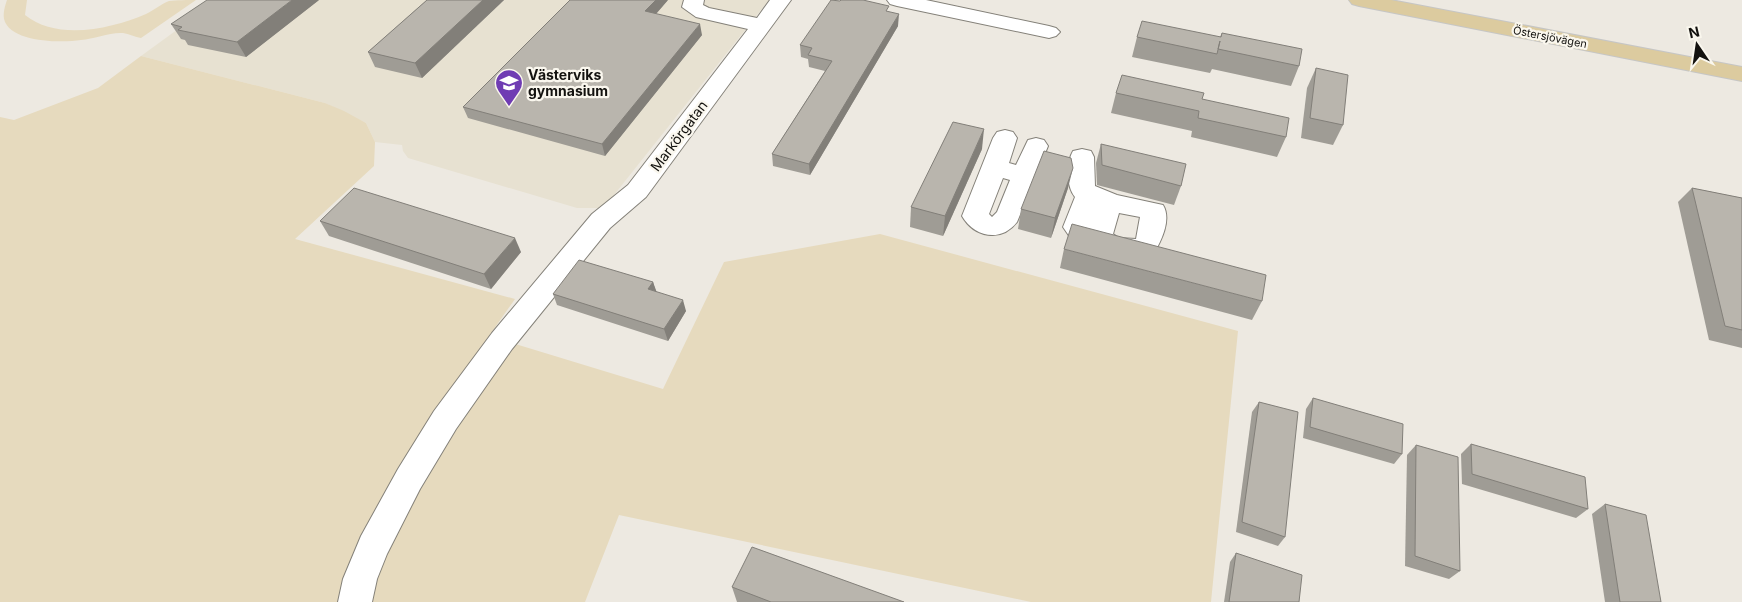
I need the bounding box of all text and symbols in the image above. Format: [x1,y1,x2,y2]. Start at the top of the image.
north arrow [1672,20,1722,70]
text: N [1687,22,1701,41]
street label: Östersjövägen [1512,23,1588,51]
place label: Västerviks gymnasium [528,66,608,99]
school or university icon: Västerviks gymnasium [494,68,524,107]
street label: Markörgatan [647,97,711,174]

